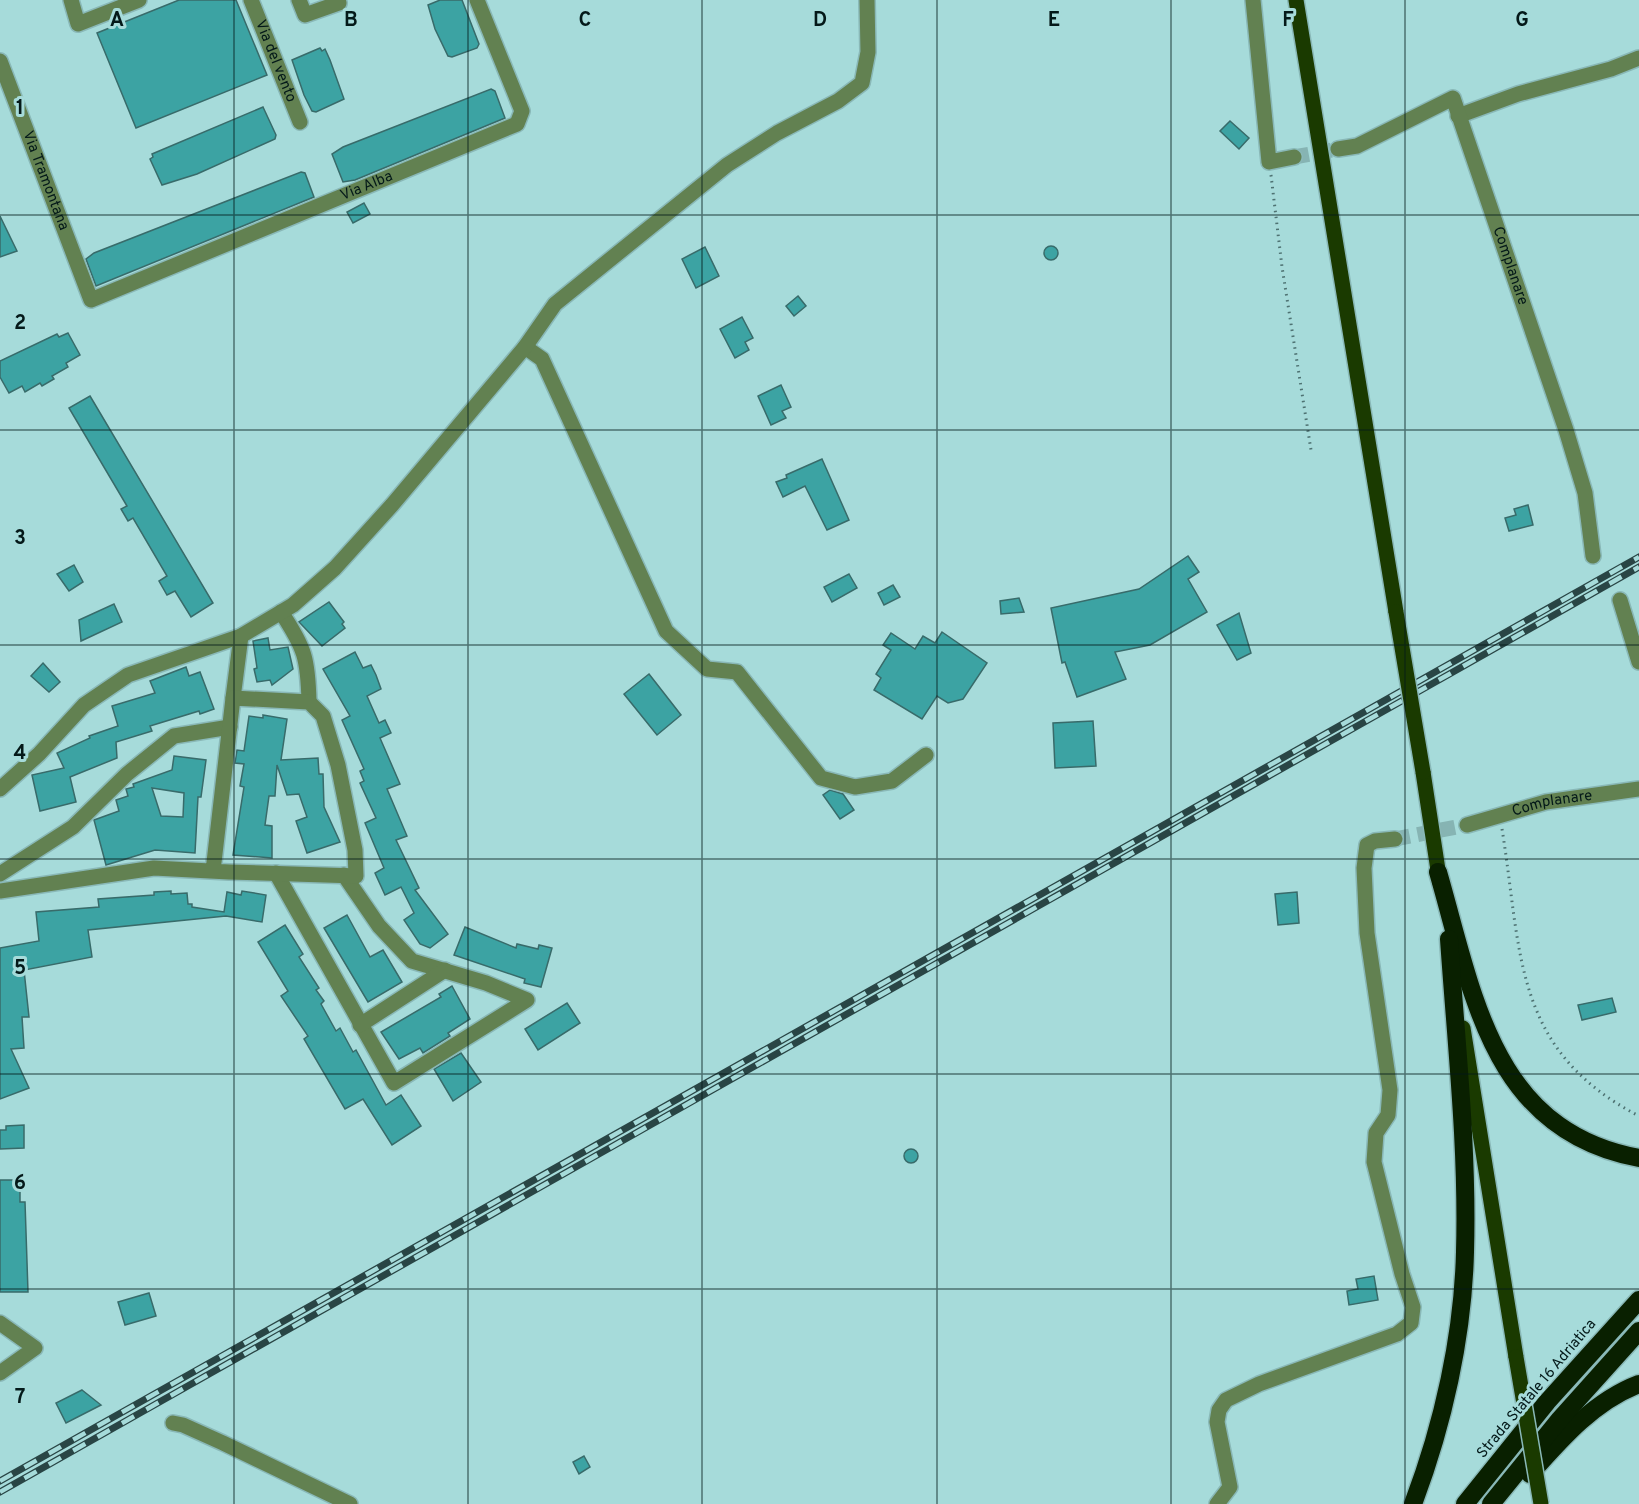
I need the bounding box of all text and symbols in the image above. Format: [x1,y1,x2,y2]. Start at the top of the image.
text: A [110,8,124,34]
text: B [344,8,358,34]
text: C [579,8,591,34]
text: D [813,8,827,34]
text: E [1048,8,1060,34]
text: F [1282,8,1294,34]
text: G [1515,8,1529,34]
street label: Via del vento [251,17,301,105]
text: 1 [16,96,24,122]
street label: Via Tramontana [18,128,73,233]
street label: Via Alba [338,167,396,205]
street label: Complanare [1488,224,1532,308]
text: 2 [14,311,26,337]
text: 3 [14,526,26,552]
text: 4 [14,741,26,767]
street label: Complanare [1510,786,1593,821]
text: 5 [14,956,26,982]
text: 6 [14,1171,26,1197]
street label: Strada Statale 16 Adriatica [1473,1315,1601,1463]
text: 7 [15,1385,25,1411]

